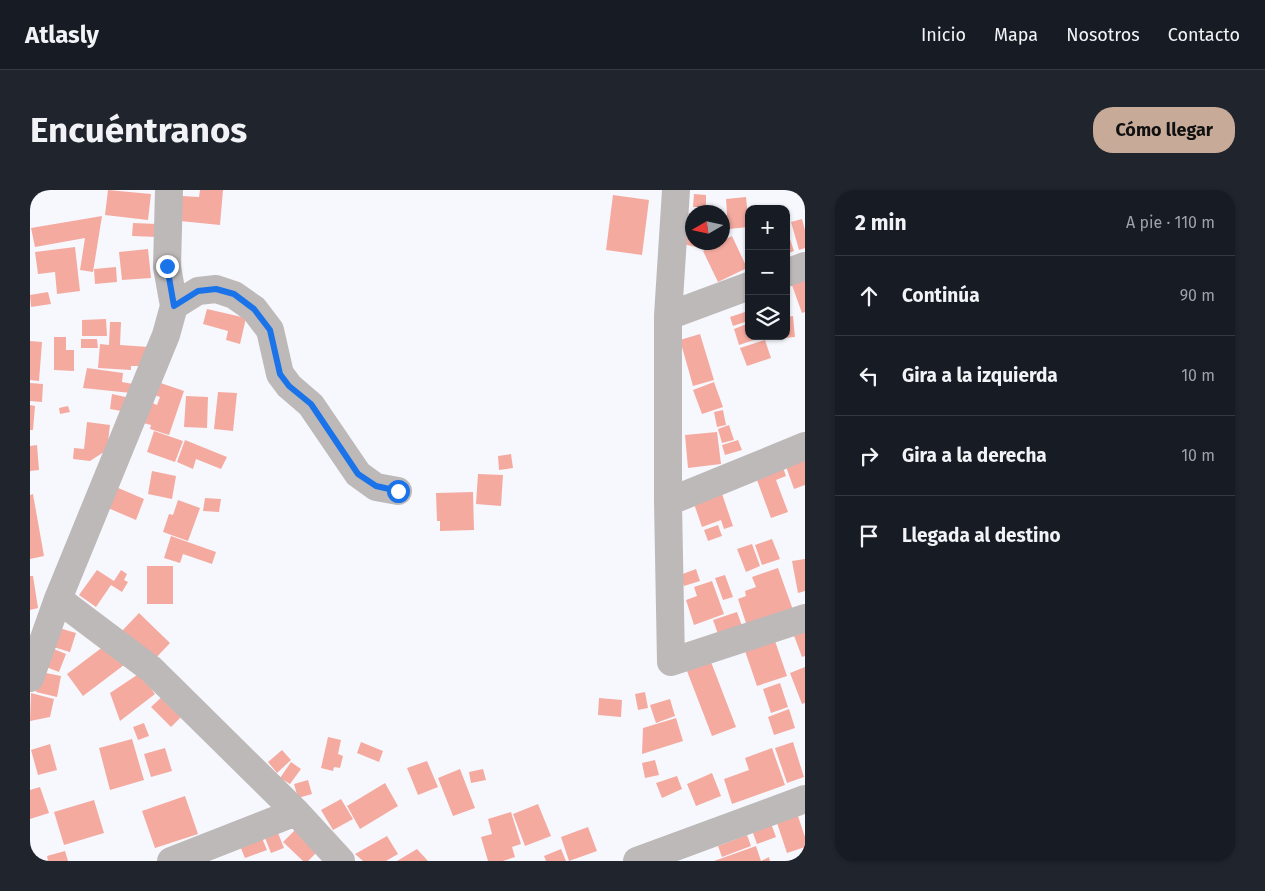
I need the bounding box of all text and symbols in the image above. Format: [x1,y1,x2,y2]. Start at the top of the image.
text: Atlasly [25,21,99,49]
text: Inicio [921,24,966,46]
text: Mapa [994,24,1038,46]
text: Nosotros [1066,24,1140,46]
text: Contacto [1168,24,1240,46]
button: Cómo llegar [1093,107,1235,153]
text: Encuéntranos [30,109,247,151]
north arrow [685,205,730,250]
map controls [745,205,790,340]
button: + [745,205,790,250]
text: 2 min [855,210,907,236]
text: A pie · 110 m [1126,213,1215,232]
button: − [745,250,790,295]
route end [156,255,179,278]
icon: ahead [855,282,883,310]
text: Continúa [902,284,980,307]
text: 90 m [1180,286,1215,305]
button: layers [745,295,790,340]
icon: left [855,362,883,390]
text: Gira a la izquierda [902,364,1058,387]
text: 10 m [1181,366,1215,385]
icon: right [855,442,883,470]
text: Gira a la derecha [902,444,1047,467]
text: 10 m [1181,446,1215,465]
route start [387,480,410,503]
icon: arrive [855,522,883,550]
text: Llegada al destino [902,524,1061,547]

